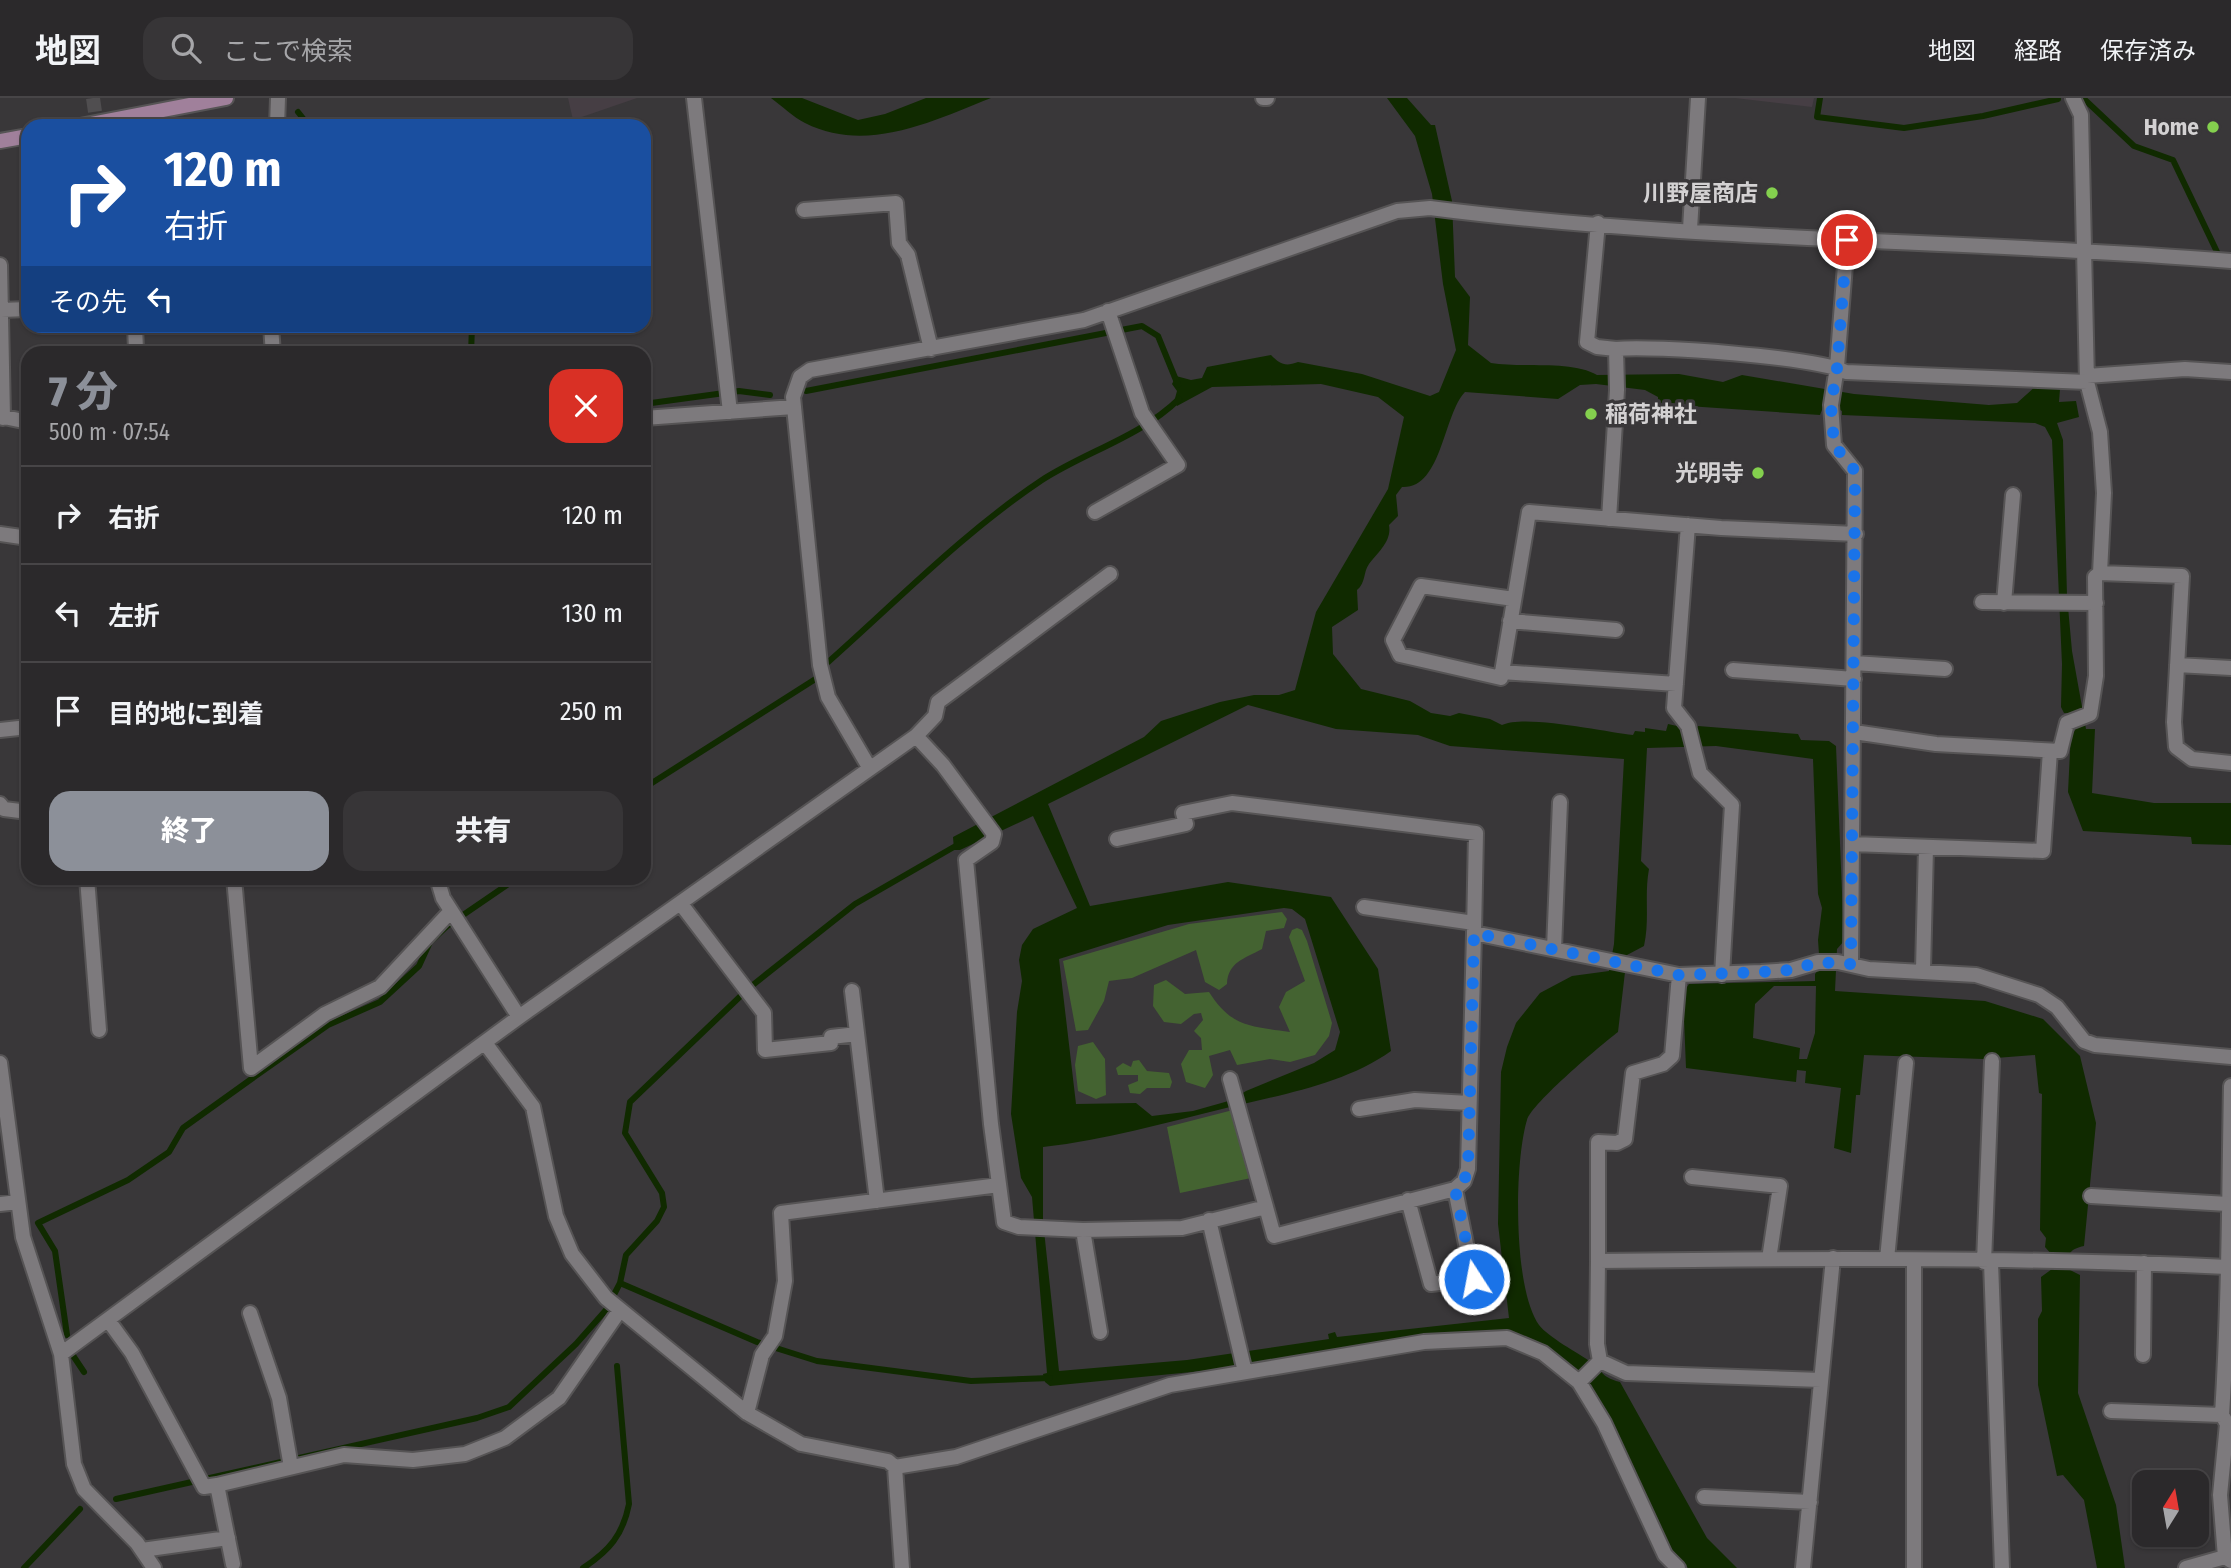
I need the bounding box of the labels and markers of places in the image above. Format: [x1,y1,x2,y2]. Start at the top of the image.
place label: Home [2144,113,2199,141]
marker: Home [2205,119,2221,135]
place label: 川野屋商店 [1643,179,1758,207]
marker: 川野屋商店 [1764,185,1780,201]
pin [1817,210,1877,270]
place label: 稲荷神社 [1605,400,1697,428]
marker: 稲荷神社 [1583,406,1599,422]
place label: 光明寺 [1675,459,1744,487]
marker: 光明寺 [1750,465,1766,481]

